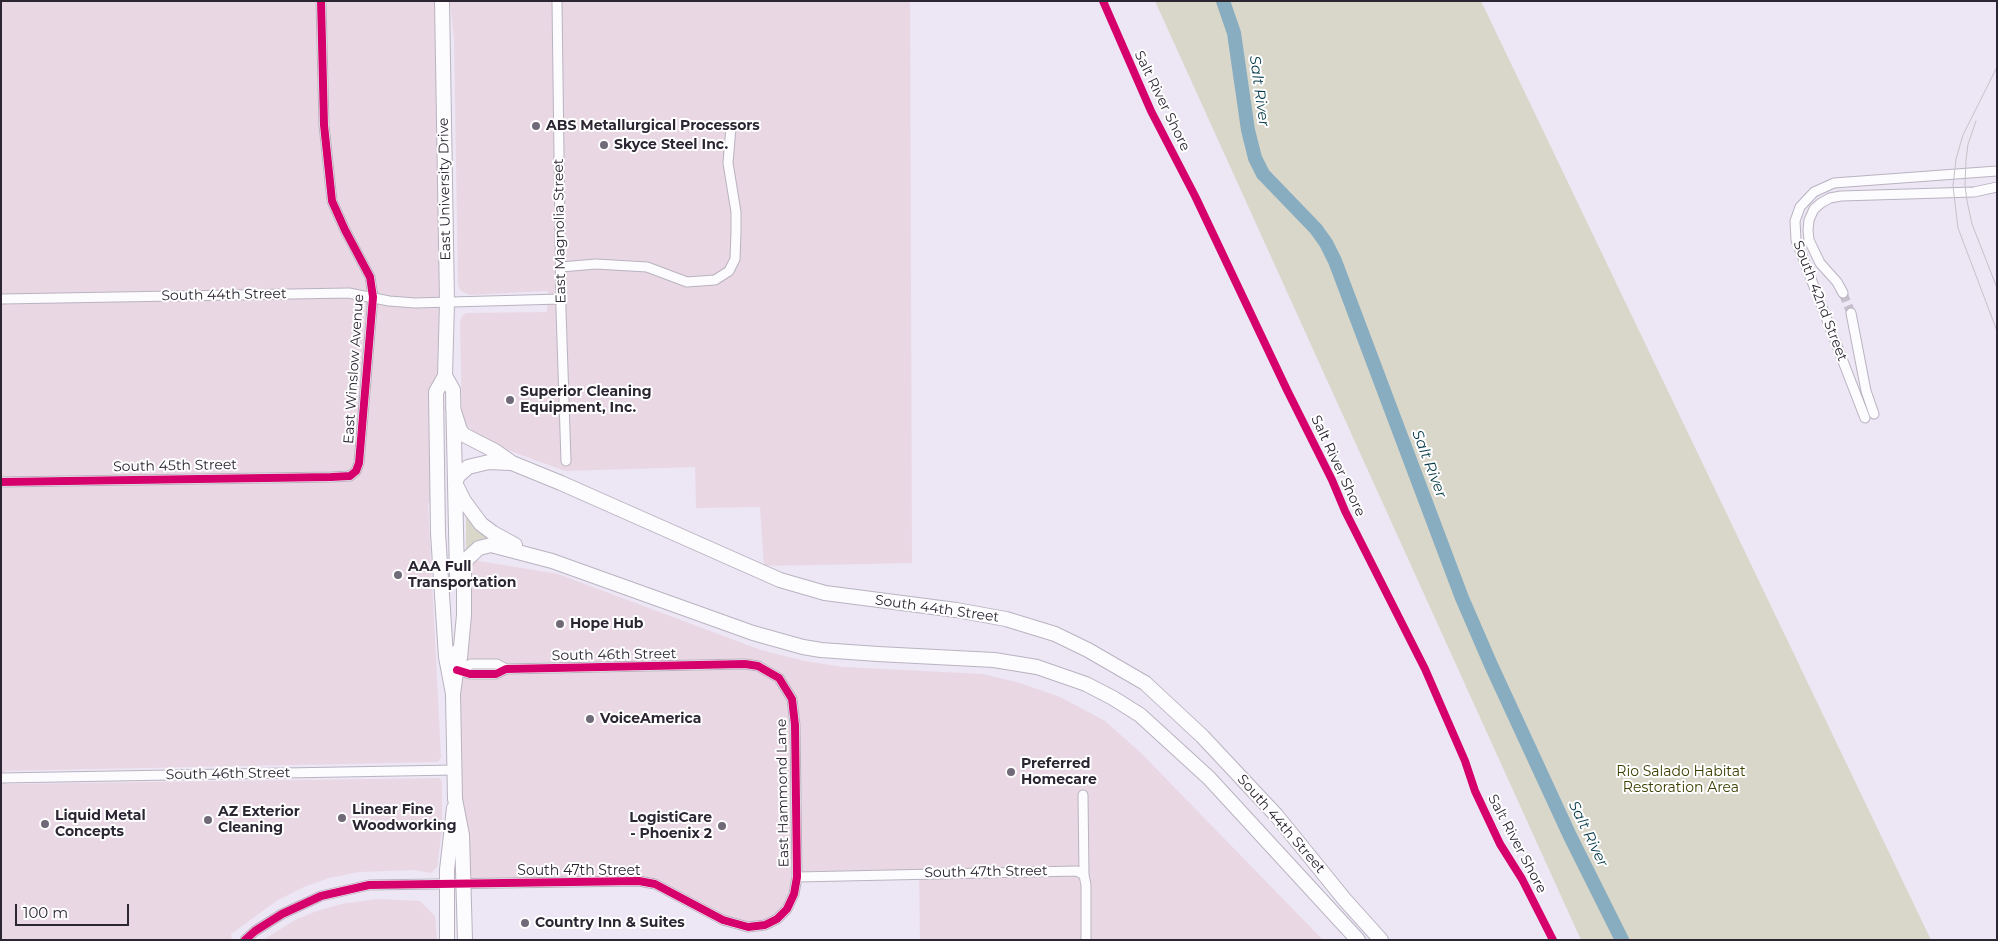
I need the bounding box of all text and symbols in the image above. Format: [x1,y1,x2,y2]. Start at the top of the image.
street label: Salt River Shore [1130,48,1194,154]
water label: Salt River [1245,54,1273,128]
street label: East University Drive [435,117,455,261]
place label: ABS Metallurgical Processors [546,118,760,134]
marker: ABS Metallurgical Processors [530,120,542,132]
place label: Skyce Steel Inc. [614,137,728,153]
marker: Skyce Steel Inc. [598,139,610,151]
street label: East Magnolia Street [550,158,570,304]
street label: South 42nd Street [1789,238,1851,364]
street label: South 44th Street [161,286,287,304]
street label: East Winslow Avenue [340,293,368,445]
place label: Superior Cleaning Equipment, Inc. [520,384,651,417]
marker: Superior Cleaning Equipment, Inc. [504,394,516,406]
street label: Salt River Shore [1307,413,1369,519]
water label: Salt River [1408,427,1450,501]
street label: South 45th Street [113,457,237,475]
place label: AAA Full Transportation [408,559,516,592]
marker: AAA Full Transportation [392,569,404,581]
street label: South 44th Street [874,592,1000,626]
place label: Hope Hub [570,616,644,632]
marker: Hope Hub [554,618,566,630]
street label: South 46th Street [552,646,676,664]
place label: VoiceAmerica [600,711,701,727]
marker: VoiceAmerica [584,713,596,725]
street label: East Hammond Lane [773,718,793,868]
place label: Preferred Homecare [1021,756,1097,789]
park label: Rio Salado Habitat Restoration Area [1616,764,1746,796]
street label: South 46th Street [166,765,290,783]
marker: Preferred Homecare [1005,766,1017,778]
street label: South 44th Street [1234,771,1328,877]
street label: Salt River Shore [1484,792,1550,896]
water label: Salt River [1564,798,1612,870]
place label: Linear Fine Woodworking [352,802,457,834]
place label: AZ Exterior Cleaning [218,804,300,836]
place label: Liquid Metal Concepts [55,808,146,840]
place label: LogistiCare - Phoenix 2 [629,810,712,842]
marker: Linear Fine Woodworking [336,812,348,824]
marker: AZ Exterior Cleaning [202,814,214,826]
marker: Liquid Metal Concepts [39,818,51,830]
marker: LogistiCare - Phoenix 2 [716,820,728,832]
street label: South 47th Street [517,863,641,879]
street label: South 47th Street [924,863,1048,881]
scale bar [18,894,131,926]
text: 100 m [23,903,68,922]
place label: Country Inn & Suites [535,915,685,931]
marker: Country Inn & Suites [519,917,531,929]

